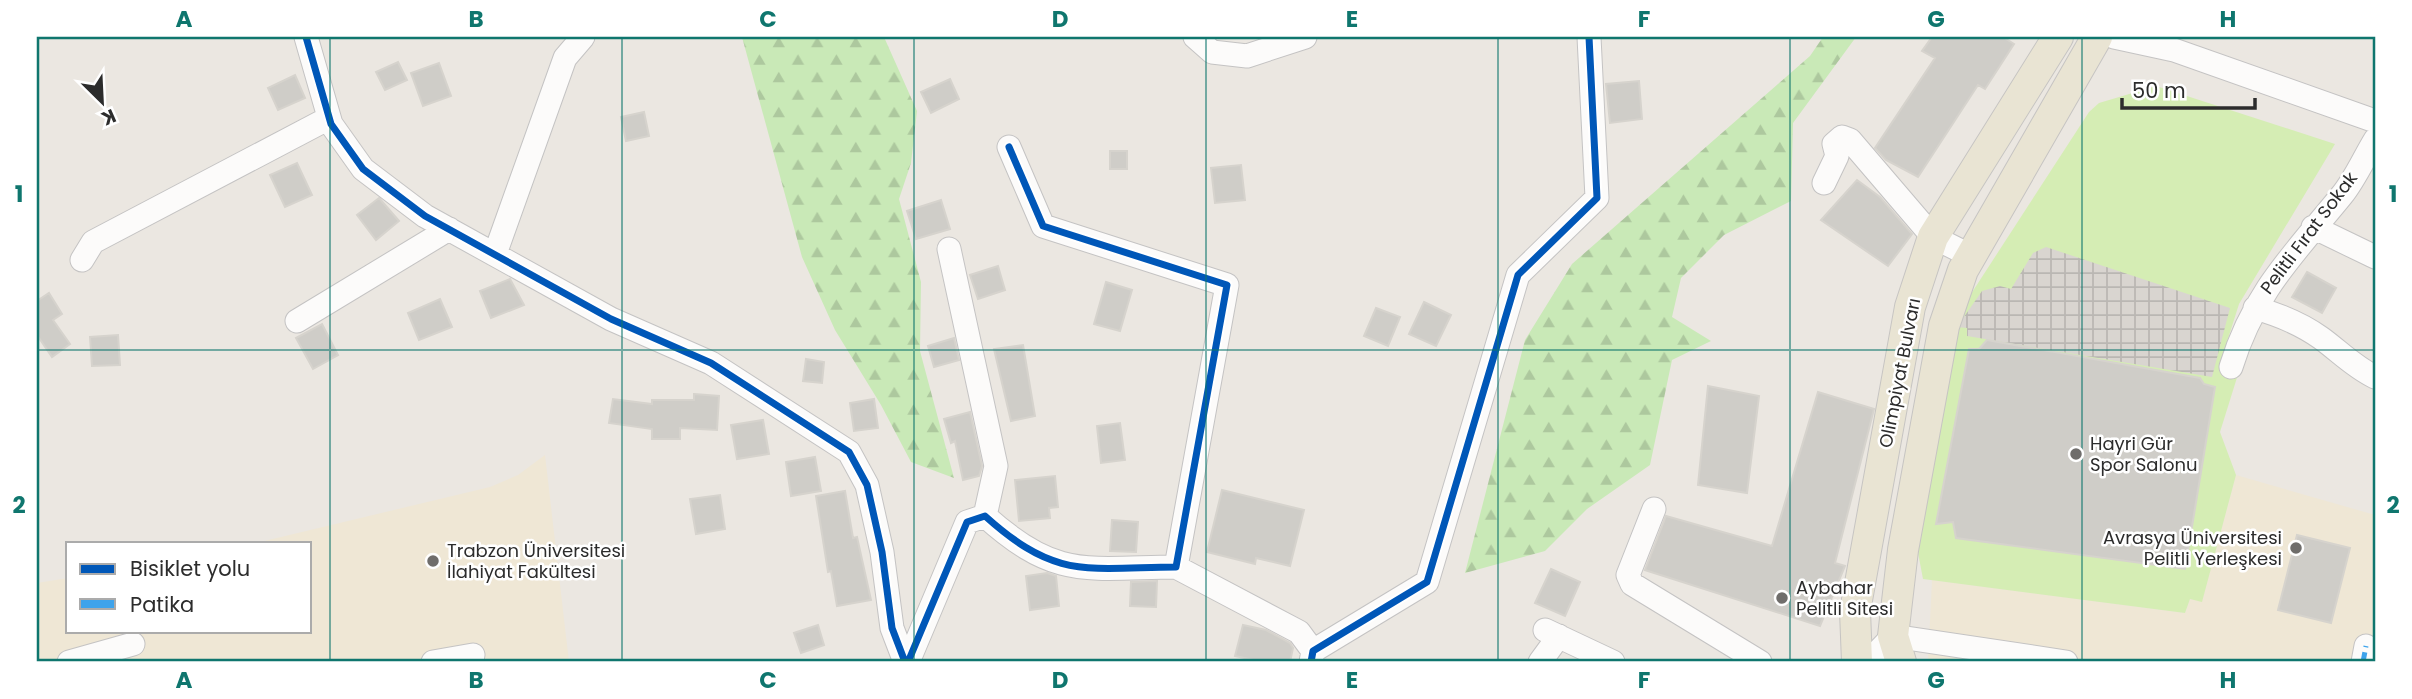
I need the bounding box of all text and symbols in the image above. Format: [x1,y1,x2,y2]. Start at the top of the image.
text: A [176,3,193,35]
text: B [468,3,484,35]
text: C [759,3,777,35]
text: D [1052,3,1068,35]
text: E [1346,3,1358,35]
text: F [1638,3,1650,35]
text: G [1927,3,1945,35]
text: H [2220,3,2236,35]
north arrow [66,66,136,136]
scale bar [2122,66,2254,110]
text: 50 m [2132,76,2186,105]
text: K [97,102,120,132]
street label: Pelitli Fırat Sokak [2254,166,2363,299]
text: 1 [15,178,23,210]
text: 1 [2389,178,2397,210]
street label: Olimpiyat Bulvarı [1873,296,1926,450]
place label: Hayri Gür Spor Salonu [2090,431,2198,477]
marker: Hayri Gür Spor Salonu [2068,446,2084,462]
text: 2 [12,489,26,521]
text: 2 [2386,489,2400,521]
place label: Avrasya Üniversitesi Pelitli Yerleşkesi [2103,525,2282,571]
place label: Trabzon Üniversitesi İlahiyat Fakültesi [447,538,625,584]
marker: Avrasya Üniversitesi Pelitli Yerleşkesi [2288,540,2304,556]
legend [66,542,312,632]
marker: Trabzon Üniversitesi İlahiyat Fakültesi [425,553,441,569]
text: Bisiklet yolu [130,554,250,583]
place label: Aybahar Pelitli Sitesi [1796,575,1893,621]
text: Patika [130,590,194,619]
marker: Aybahar Pelitli Sitesi [1774,590,1790,606]
text: A [176,664,193,696]
text: B [468,664,484,696]
text: C [759,664,777,696]
text: D [1052,664,1068,696]
text: E [1346,664,1358,696]
text: F [1638,664,1650,696]
text: G [1927,664,1945,696]
text: H [2220,664,2236,696]

